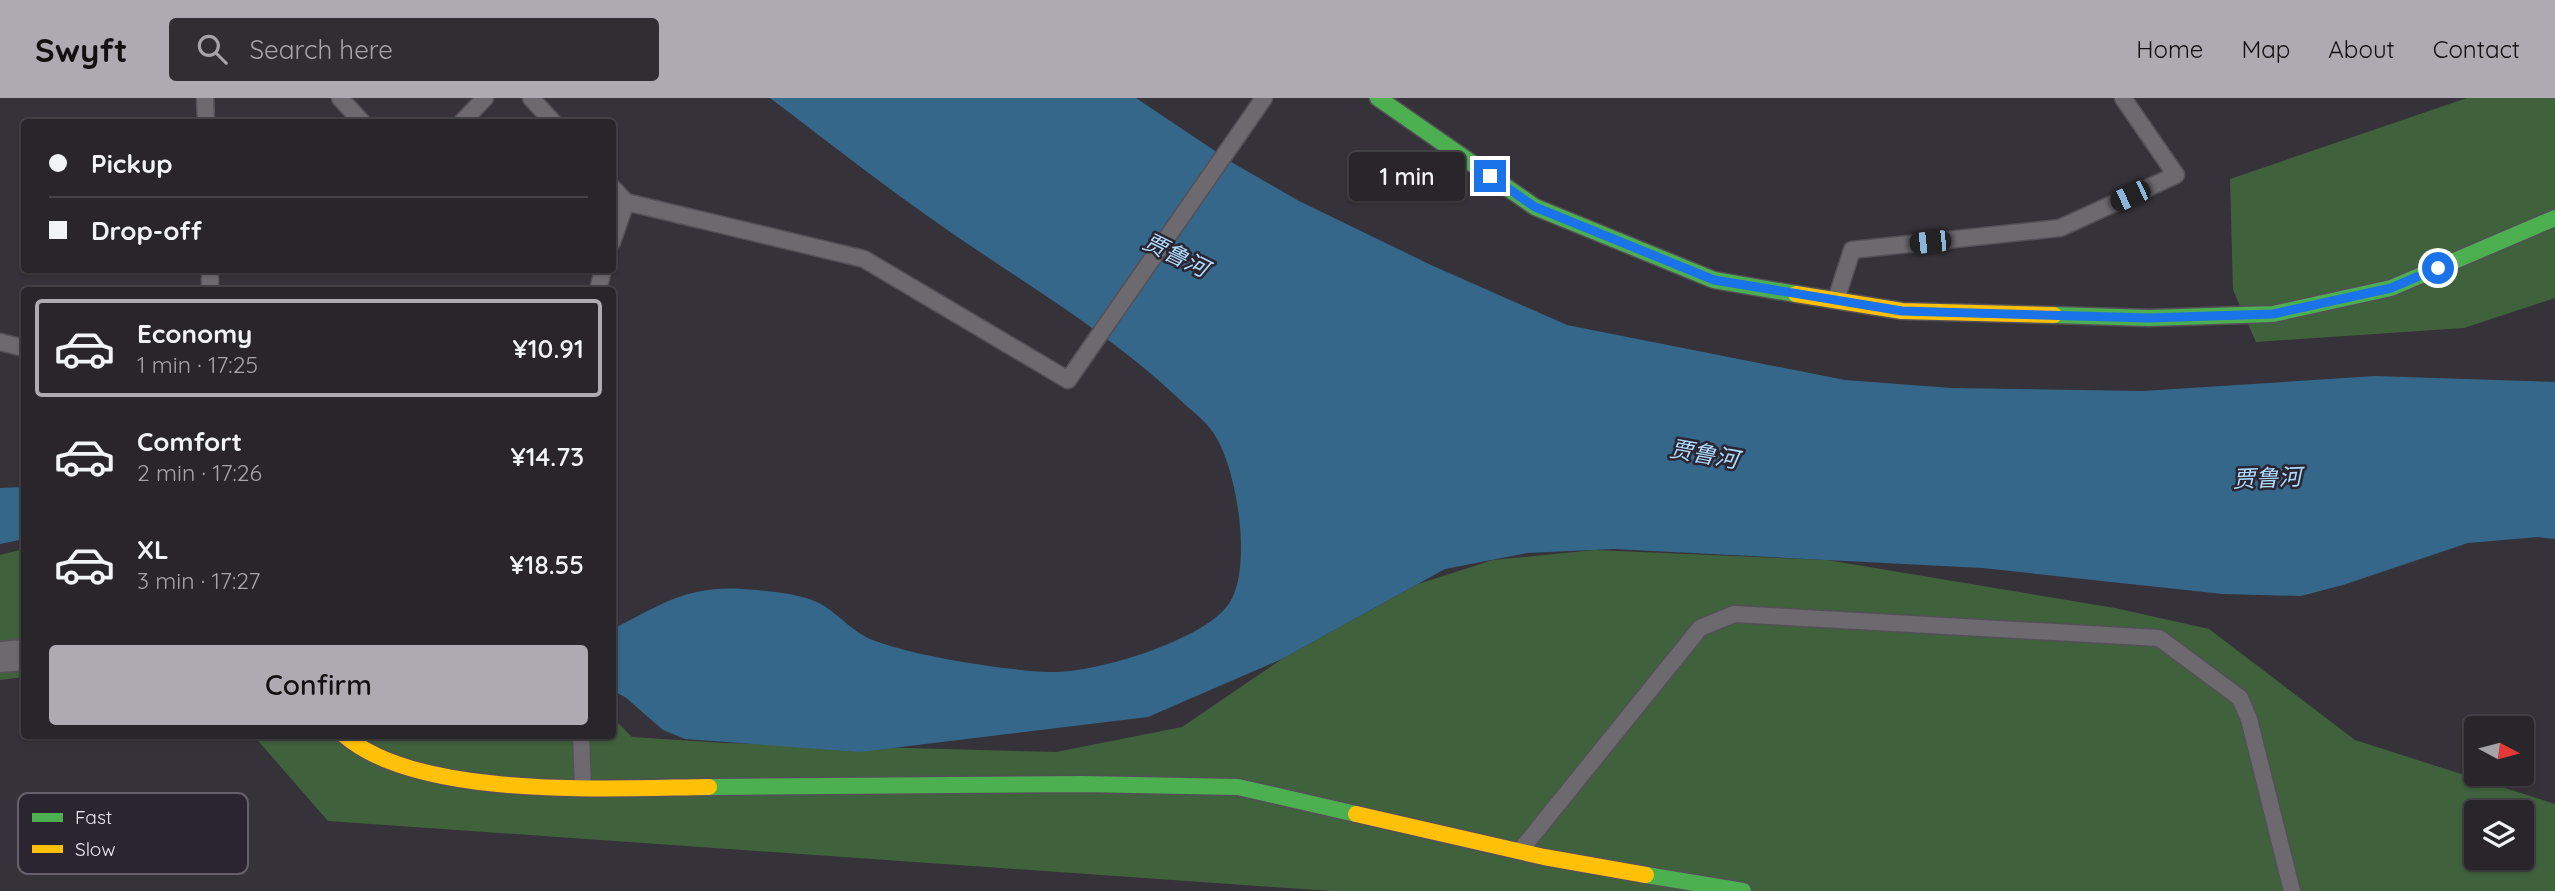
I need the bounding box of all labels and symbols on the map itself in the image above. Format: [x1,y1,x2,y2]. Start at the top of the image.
callout: 1 min [1350,152,1466,200]
route end [1474,160,1506,192]
car [2107,178,2154,214]
water label: 贾鲁河 [1139,226,1217,284]
car [1909,229,1952,255]
route start [2422,252,2454,284]
water label: 贾鲁河 [1668,433,1745,474]
water label: 贾鲁河 [2232,462,2306,493]
north arrow [2464,716,2534,786]
legend [18,793,248,874]
text: Fast [75,805,112,829]
text: Slow [75,837,116,861]

